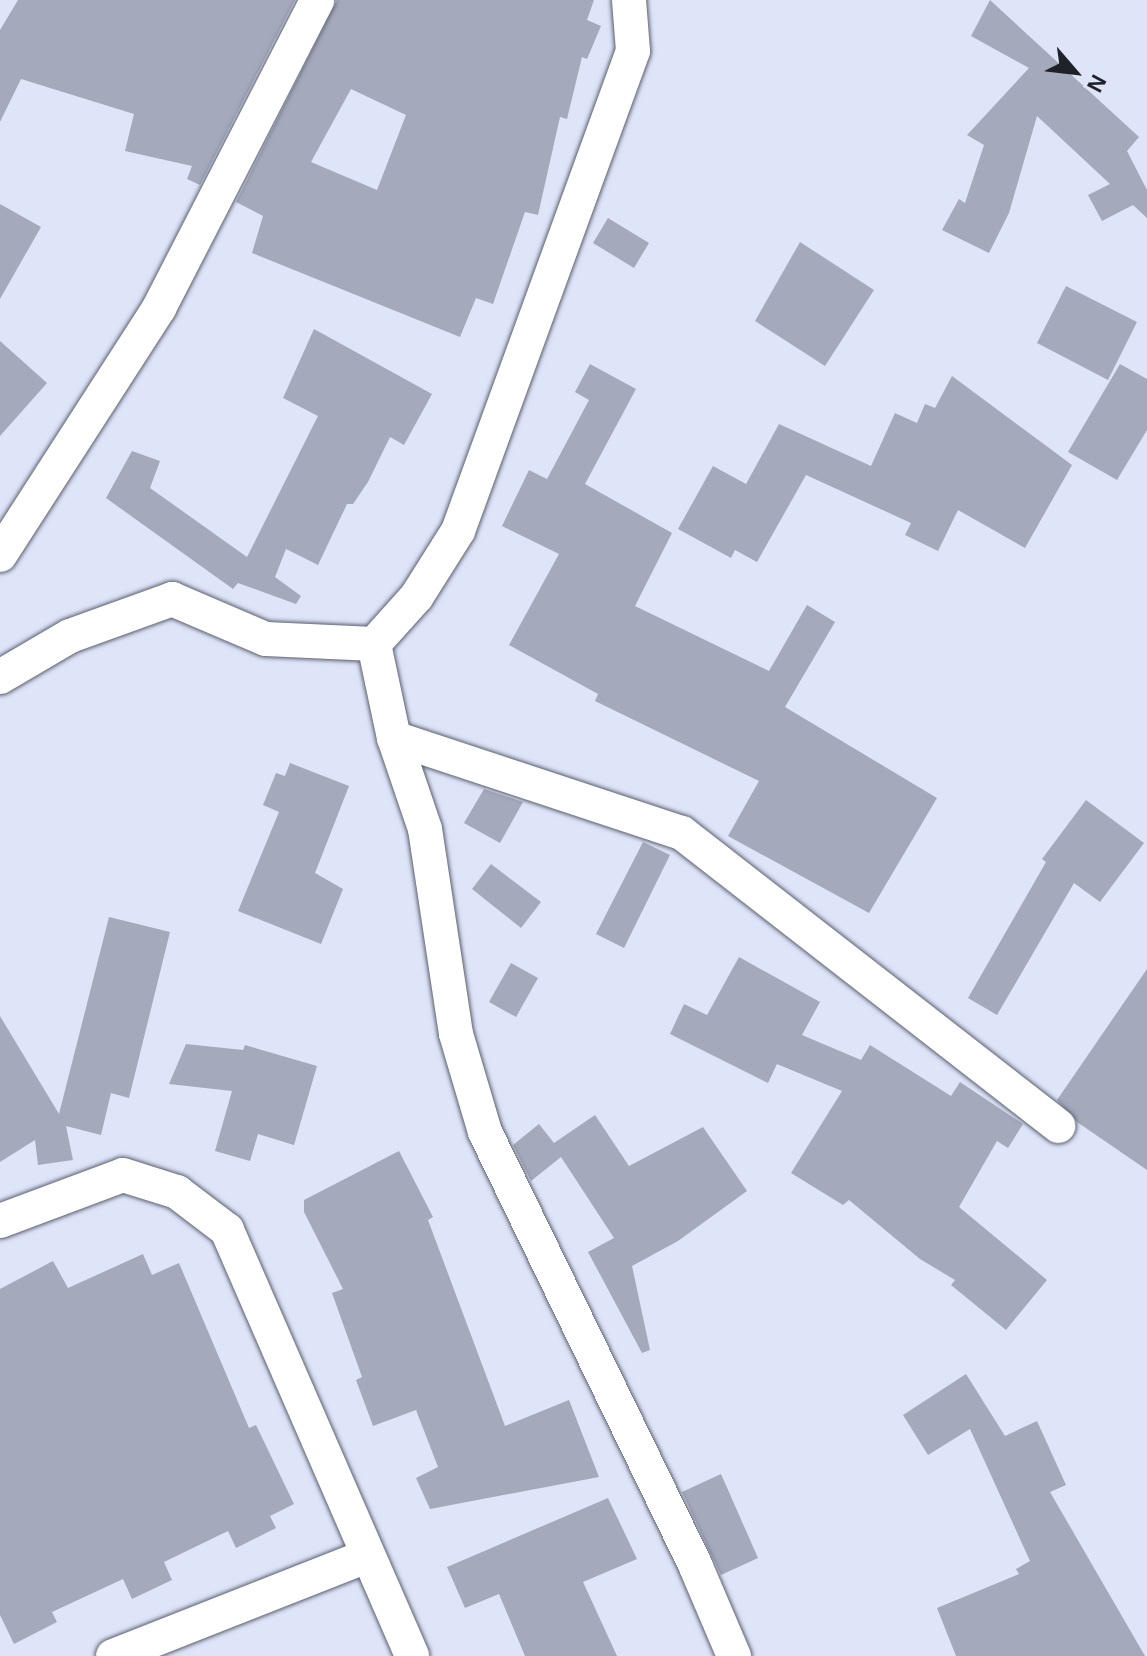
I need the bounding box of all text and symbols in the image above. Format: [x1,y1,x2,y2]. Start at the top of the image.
north arrow [1035,32,1115,112]
text: N [1082,71,1111,96]

